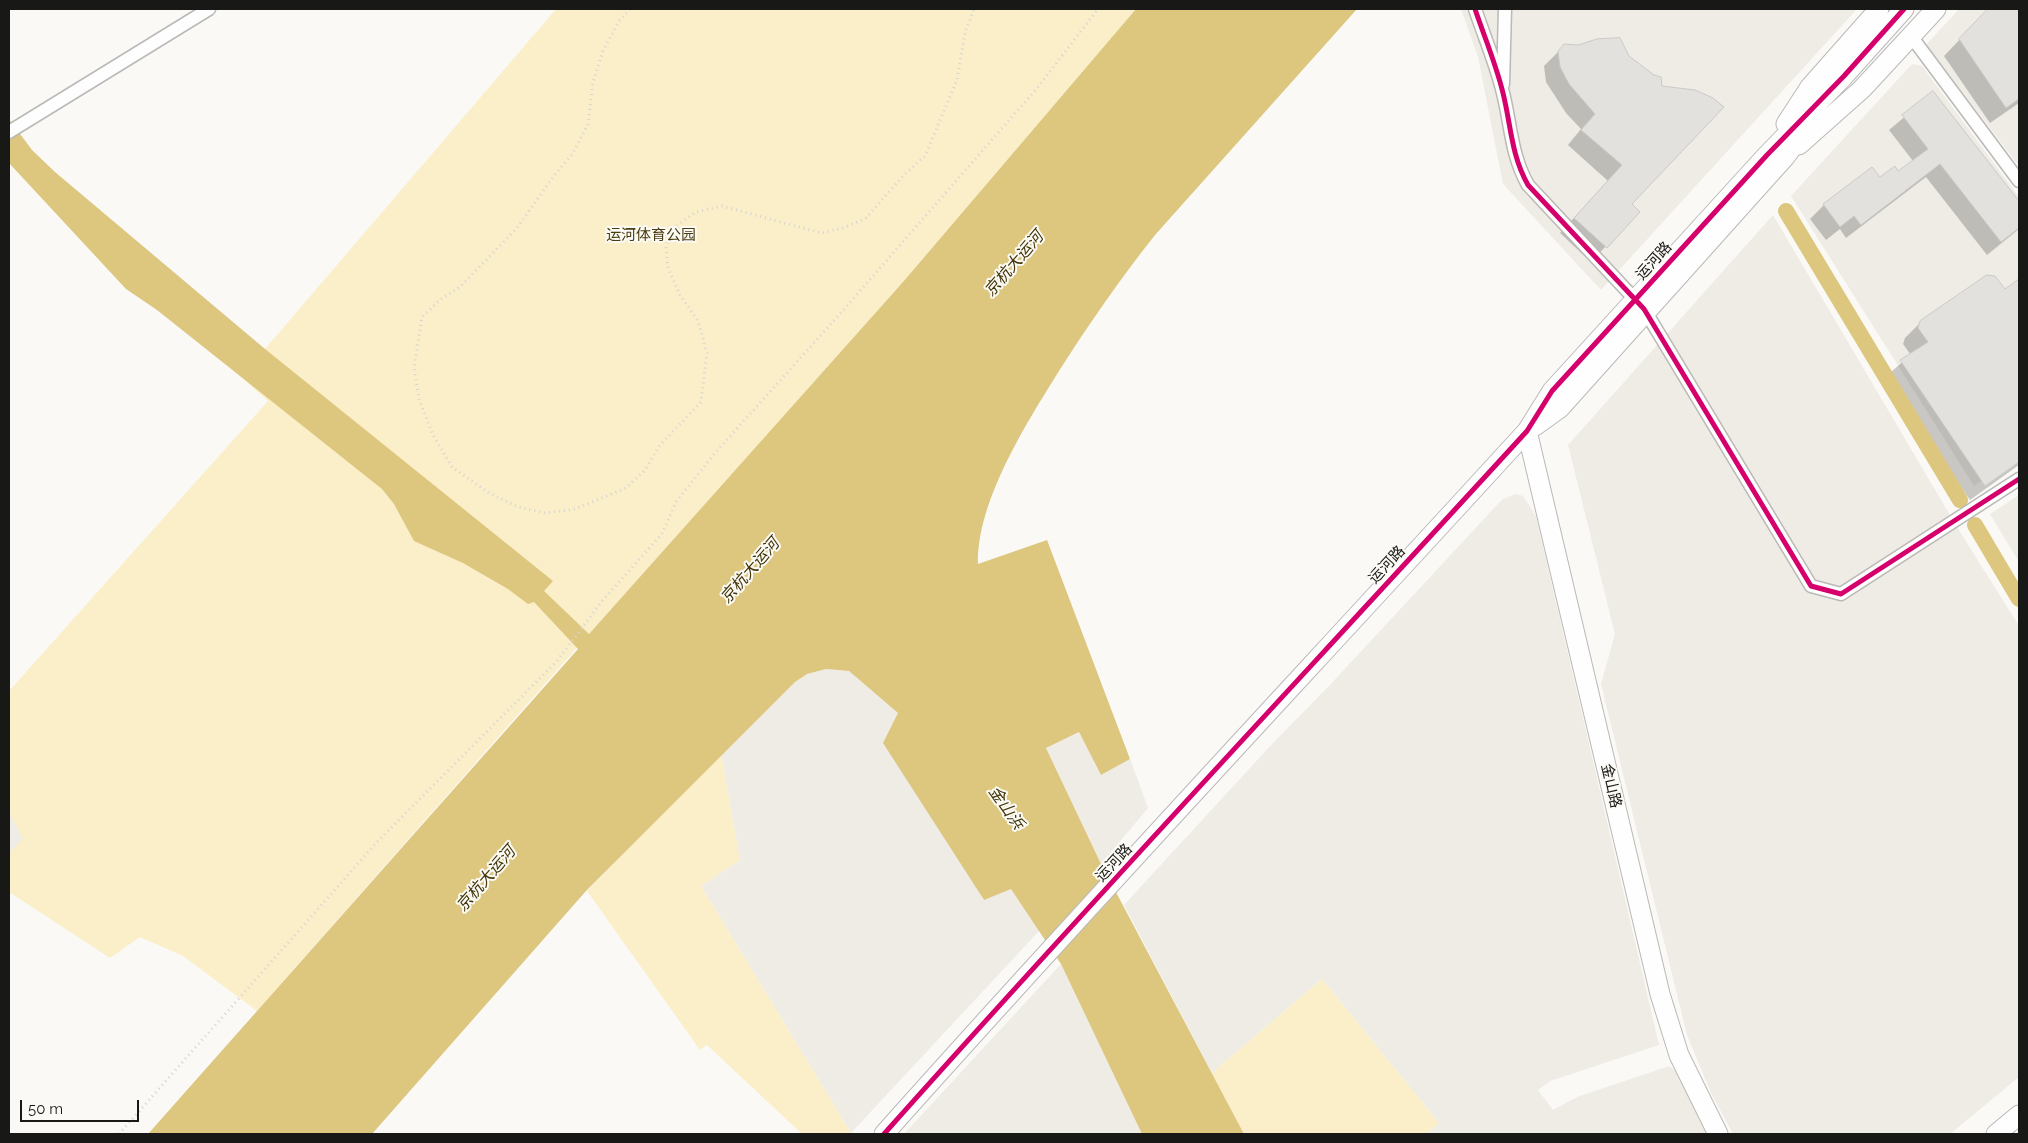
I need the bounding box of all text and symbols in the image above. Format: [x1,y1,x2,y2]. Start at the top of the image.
park label: 运河体育公园 [606,226,696,244]
water label: 京杭大运河 [981,228,1047,300]
street label: 运河路 [1632,238,1676,284]
water label: 京杭大运河 [717,535,783,607]
street label: 运河路 [1365,542,1409,588]
street label: 金山路 [1597,762,1625,810]
water label: 金山浜 [984,783,1028,833]
street label: 运河路 [1092,840,1136,886]
water label: 京杭大运河 [453,843,519,915]
scale bar [22,1090,141,1122]
text: 50 m [28,1100,63,1118]

